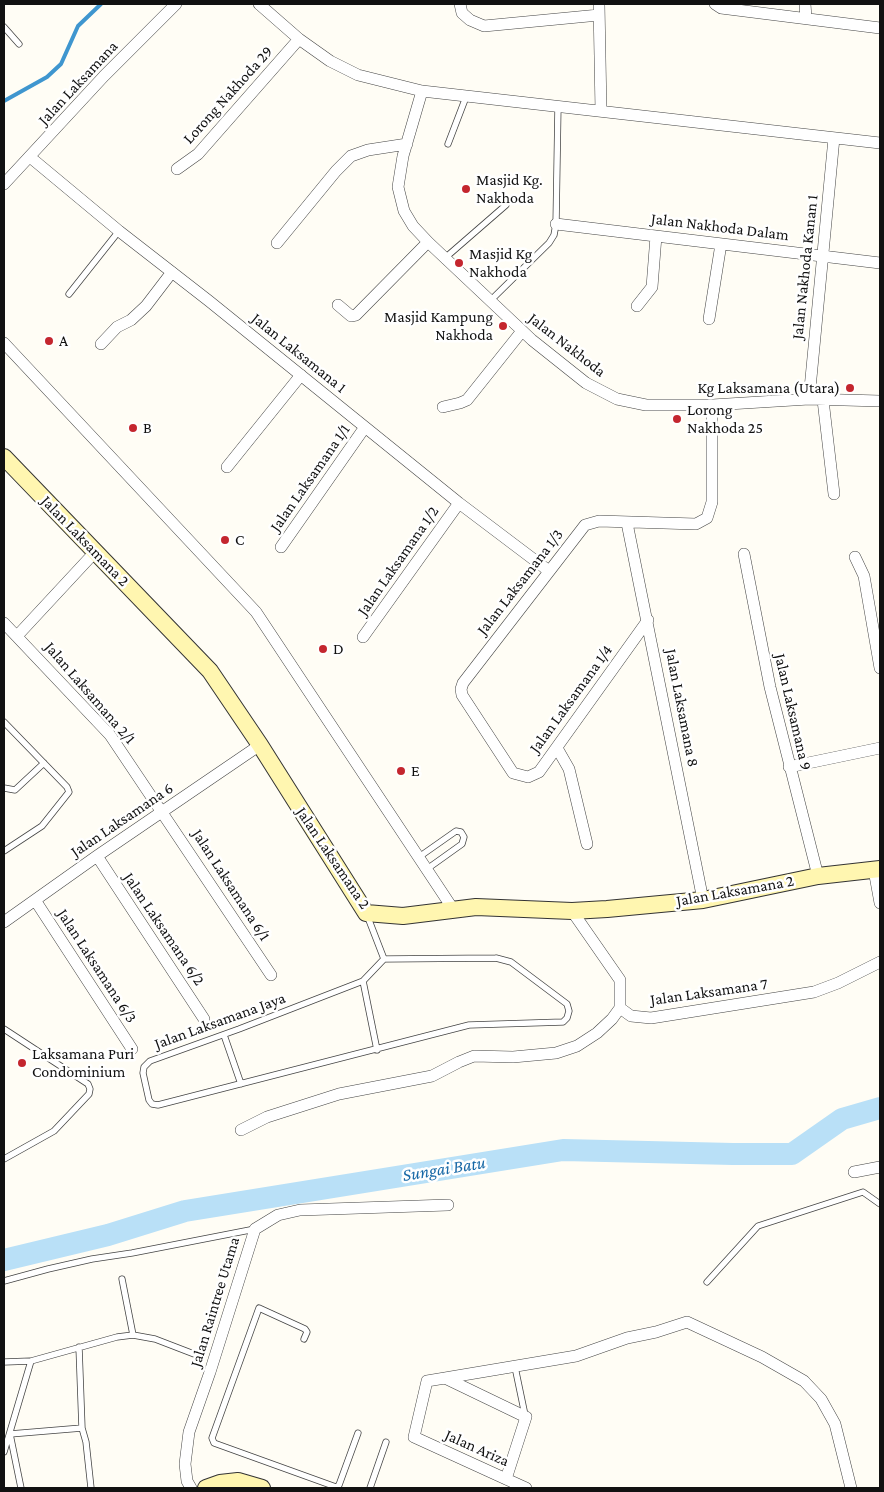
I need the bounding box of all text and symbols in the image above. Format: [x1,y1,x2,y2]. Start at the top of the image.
street label: Jalan Laksamana [34,37,122,129]
street label: Lorong Nakhoda 29 [179,42,277,148]
place label: Masjid Kg. Nakhoda [476,170,543,208]
marker: Masjid Kg. Nakhoda [460,183,472,195]
street label: Jalan Nakhoda Kanan 1 [788,194,822,340]
street label: Jalan Nakhoda Dalam [650,209,790,245]
place label: Masjid Kg Nakhoda [469,244,532,282]
marker: Masjid Kg Nakhoda [453,257,465,269]
place label: Masjid Kampung Nakhoda [384,307,493,345]
street label: Jalan Laksamana 1 [248,309,350,397]
street label: Jalan Nakhoda [524,309,610,381]
marker: Masjid Kampung Nakhoda [497,320,509,332]
place label: A [59,331,68,351]
marker: A [43,335,55,347]
place label: Kg Laksamana (Utara) [698,378,840,398]
marker: Kg Laksamana (Utara) [844,382,856,394]
place label: Lorong Nakhoda 25 [687,400,763,438]
marker: Lorong Nakhoda 25 [671,413,683,425]
place label: B [143,418,152,438]
street label: Jalan Laksamana 1/1 [266,421,354,535]
marker: B [127,422,139,434]
street label: Jalan Laksamana 2 [37,492,133,590]
street label: Jalan Laksamana 1/2 [353,503,443,619]
street label: Jalan Laksamana 1/3 [473,525,567,639]
place label: C [235,530,244,550]
marker: C [219,534,231,546]
street label: Jalan Laksamana 2/1 [40,638,140,748]
place label: D [333,639,344,659]
street label: Jalan Laksamana 1/4 [525,641,617,757]
marker: D [317,643,329,655]
street label: Jalan Laksamana 8 [661,647,703,769]
street label: Jalan Laksamana 9 [770,652,816,772]
place label: E [411,761,420,781]
marker: E [395,765,407,777]
street label: Jalan Laksamana 6 [67,779,177,861]
street label: Jalan Laksamana 2 [292,803,374,913]
street label: Jalan Laksamana 6/1 [188,826,274,944]
street label: Jalan Laksamana 6/2 [119,869,209,989]
street label: Jalan Laksamana 2 [675,871,795,911]
street label: Jalan Laksamana 6/3 [53,905,141,1027]
street label: Jalan Laksamana 7 [649,974,769,1010]
street label: Jalan Laksamana Jaya [152,988,288,1054]
place label: Laksamana Puri Condominium [32,1044,134,1082]
marker: Laksamana Puri Condominium [16,1057,28,1069]
water label: Sungai Batu [401,1152,487,1186]
street label: Jalan Raintree Utama [186,1235,244,1369]
street label: Jalan Ariza [442,1425,512,1471]

